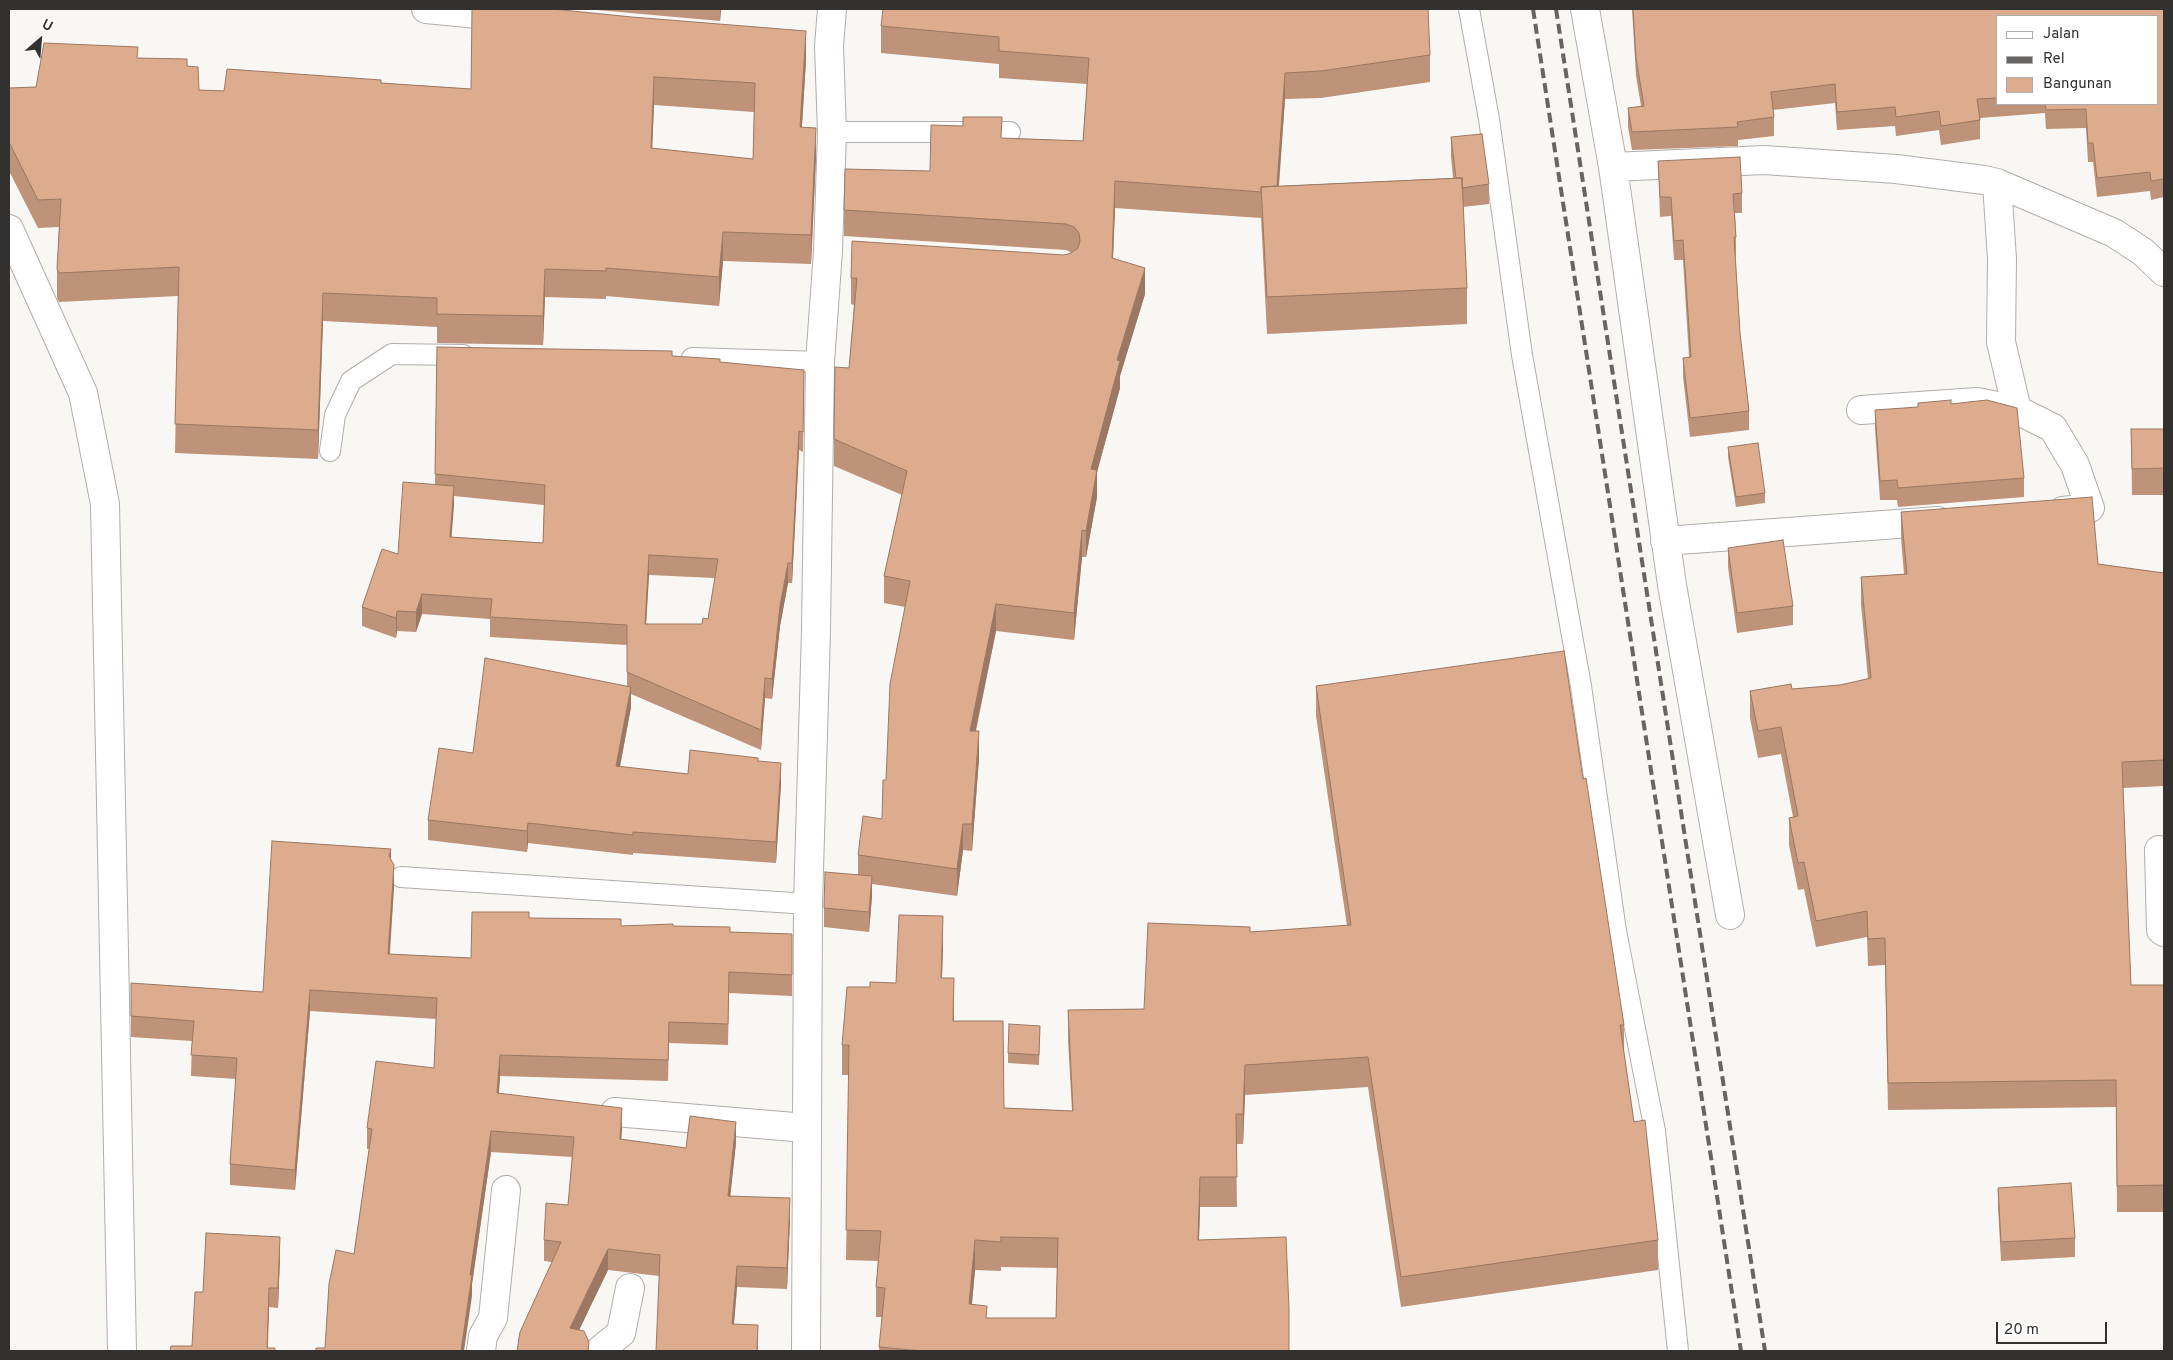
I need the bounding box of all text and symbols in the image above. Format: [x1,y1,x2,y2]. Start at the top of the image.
north arrow [15,15,65,65]
legend [1996,15,2158,105]
text: U [39,16,55,36]
text: Jalan [2043,25,2080,44]
text: Rel [2043,50,2065,69]
text: Bangunan [2043,75,2112,94]
scale bar [1998,1312,2109,1344]
text: 20 m [2004,1321,2039,1340]

